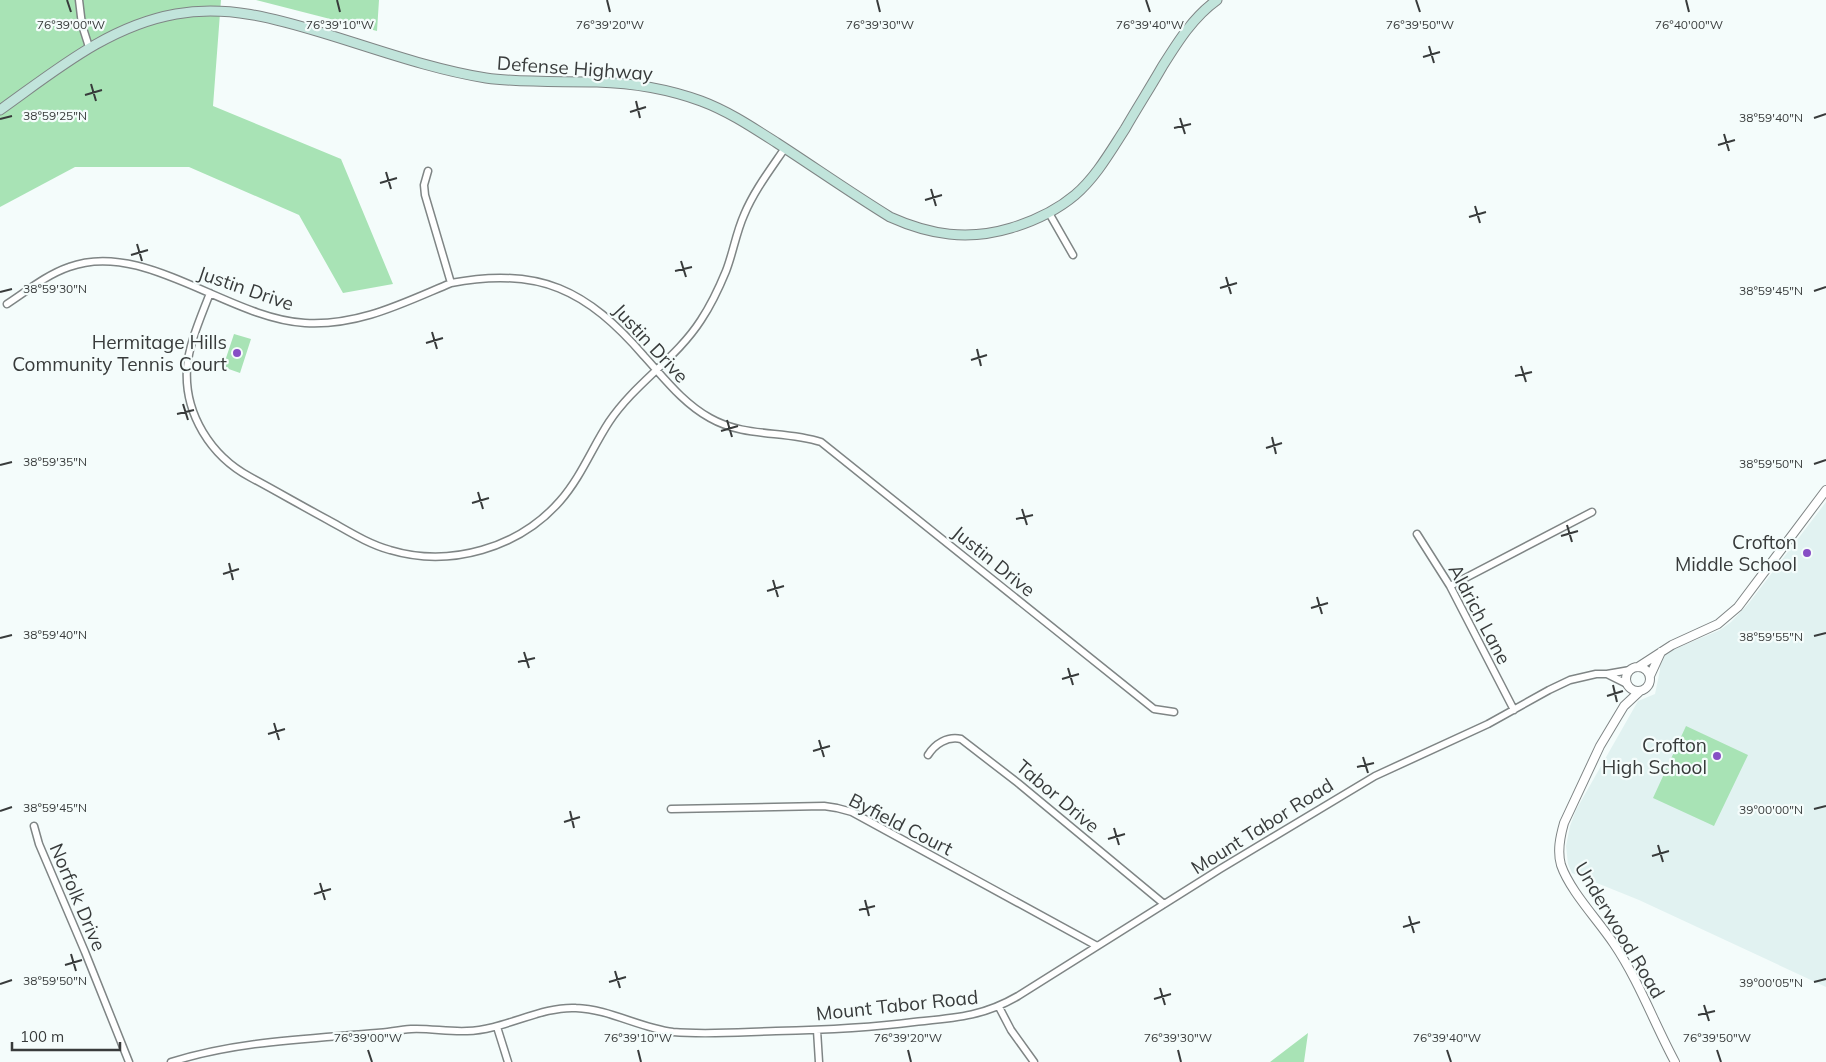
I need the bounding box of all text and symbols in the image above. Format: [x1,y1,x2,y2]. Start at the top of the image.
text: 76°39'00"W [37,17,105,32]
text: 76°39'10"W [306,17,374,32]
text: 76°39'20"W [576,17,644,32]
text: 76°39'30"W [846,17,914,32]
text: 76°39'40"W [1116,17,1184,32]
text: 76°39'50"W [1386,17,1454,32]
text: 76°40'00"W [1655,17,1723,32]
street label: Defense Highway [496,51,654,85]
text: 38°59'25"N [23,108,87,123]
text: 38°59'40"N [1739,110,1803,125]
street label: Justin Drive [195,260,297,316]
text: 38°59'30"N [23,281,87,296]
text: 38°59'45"N [1739,283,1803,298]
street label: Justin Drive [608,298,694,388]
place label: Hermitage Hills Community Tennis Court [12,330,227,376]
marker: Hermitage Hills Community Tennis Court [231,347,243,359]
text: 38°59'35"N [23,454,87,469]
text: 38°59'50"N [1739,456,1803,471]
street label: Justin Drive [948,520,1040,602]
place label: Crofton Middle School [1675,530,1797,576]
marker: Crofton Middle School [1801,547,1813,559]
street label: Aldrich Lane [1444,560,1516,668]
text: 38°59'40"N [23,627,87,642]
text: 38°59'55"N [1739,629,1803,644]
place label: Crofton High School [1602,733,1707,779]
marker: Crofton High School [1711,750,1723,762]
street label: Tabor Drive [1011,754,1105,838]
street label: Mount Tabor Road [1187,773,1337,879]
street label: Byfield Court [845,788,957,861]
text: 38°59'45"N [23,800,87,815]
text: 39°00'00"N [1739,802,1803,817]
street label: Norfolk Drive [45,840,111,954]
street label: Underwood Road [1570,857,1670,1003]
text: 38°59'50"N [23,973,87,988]
text: 39°00'05"N [1739,975,1803,990]
street label: Mount Tabor Road [815,985,979,1025]
scale bar [12,1020,120,1052]
text: 100 m [20,1027,64,1046]
text: 76°39'00"W [334,1030,402,1045]
text: 76°39'10"W [604,1030,672,1045]
text: 76°39'20"W [874,1030,942,1045]
text: 76°39'30"W [1144,1030,1212,1045]
text: 76°39'40"W [1413,1030,1481,1045]
text: 76°39'50"W [1683,1030,1751,1045]

